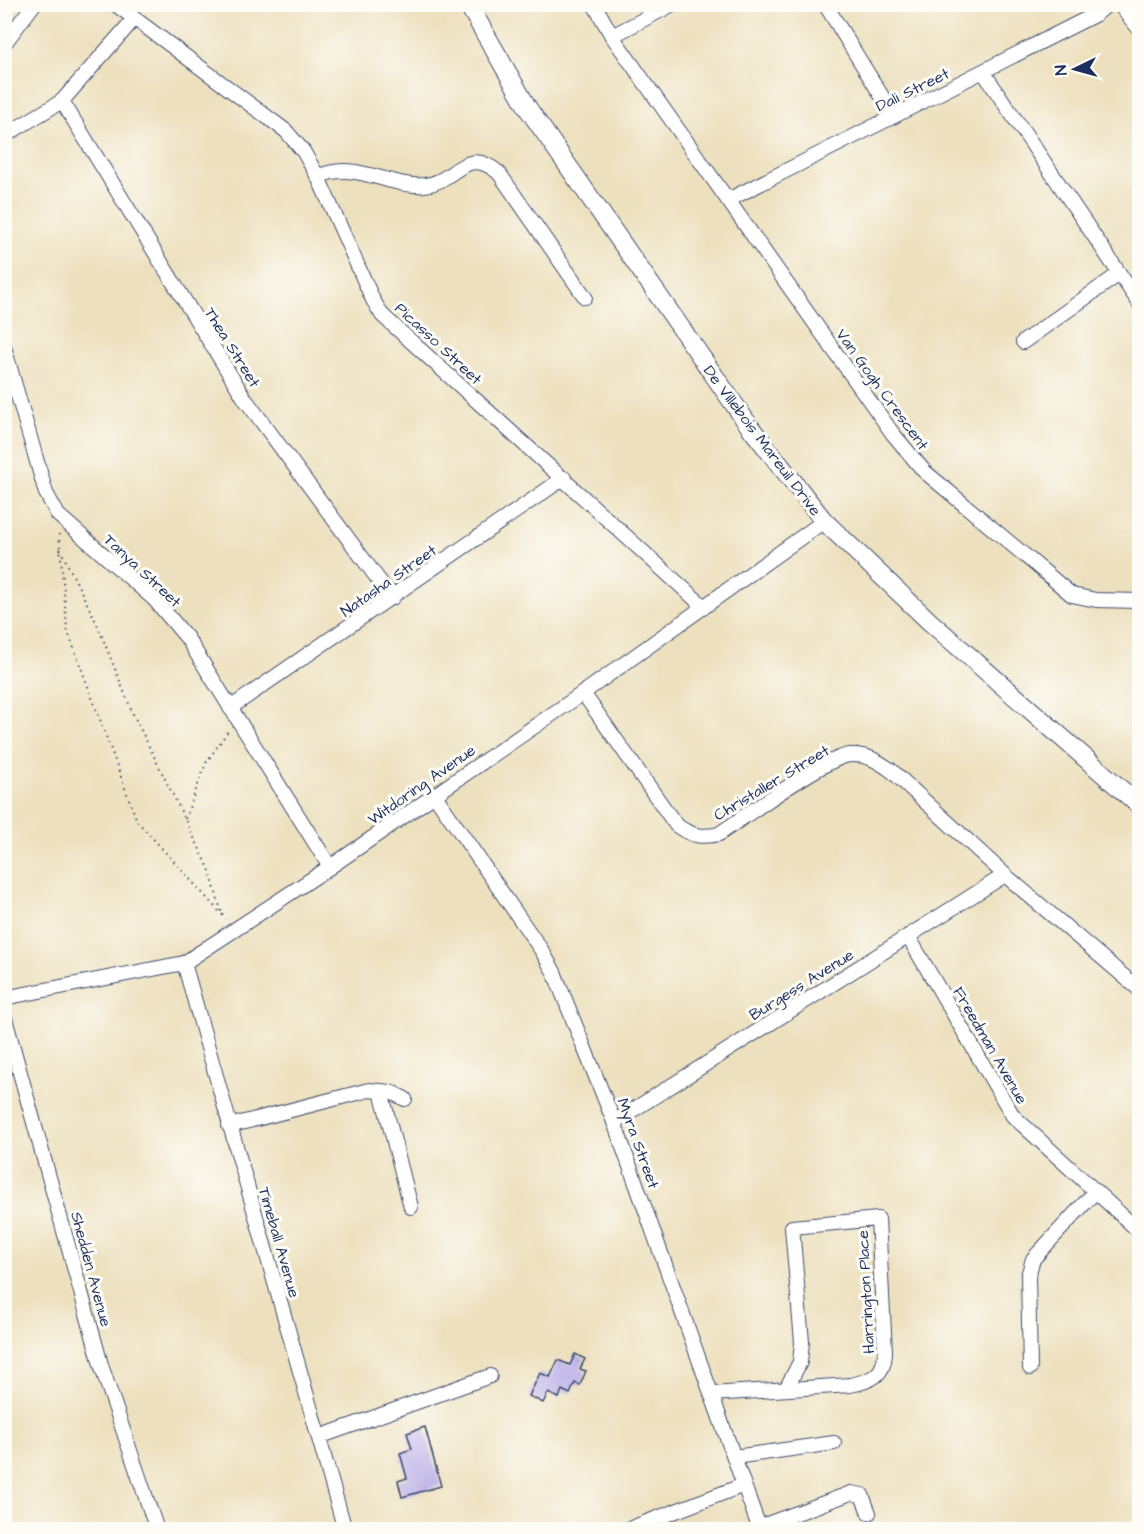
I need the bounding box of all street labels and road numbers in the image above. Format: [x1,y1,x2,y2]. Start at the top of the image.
street label: Dali Street [872,62,953,117]
street label: Picasso Street [390,298,487,390]
street label: Thea Street [199,303,266,392]
street label: Van Gogh Crescent [830,324,934,456]
street label: De Villebois Mareuil Drive [698,361,826,521]
street label: Tanya Street [98,529,186,614]
street label: Natasha Street [336,539,441,622]
street label: Witdoring Avenue [363,739,481,831]
street label: Christaller Street [710,739,834,826]
street label: Burgess Avenue [745,944,859,1027]
street label: Freedman Avenue [948,983,1033,1109]
street label: Myra Street [611,1095,665,1192]
street label: Timeball Avenue [253,1184,305,1300]
street label: Shedden Avenue [65,1209,117,1330]
street label: Harrington Place [852,1229,881,1354]

